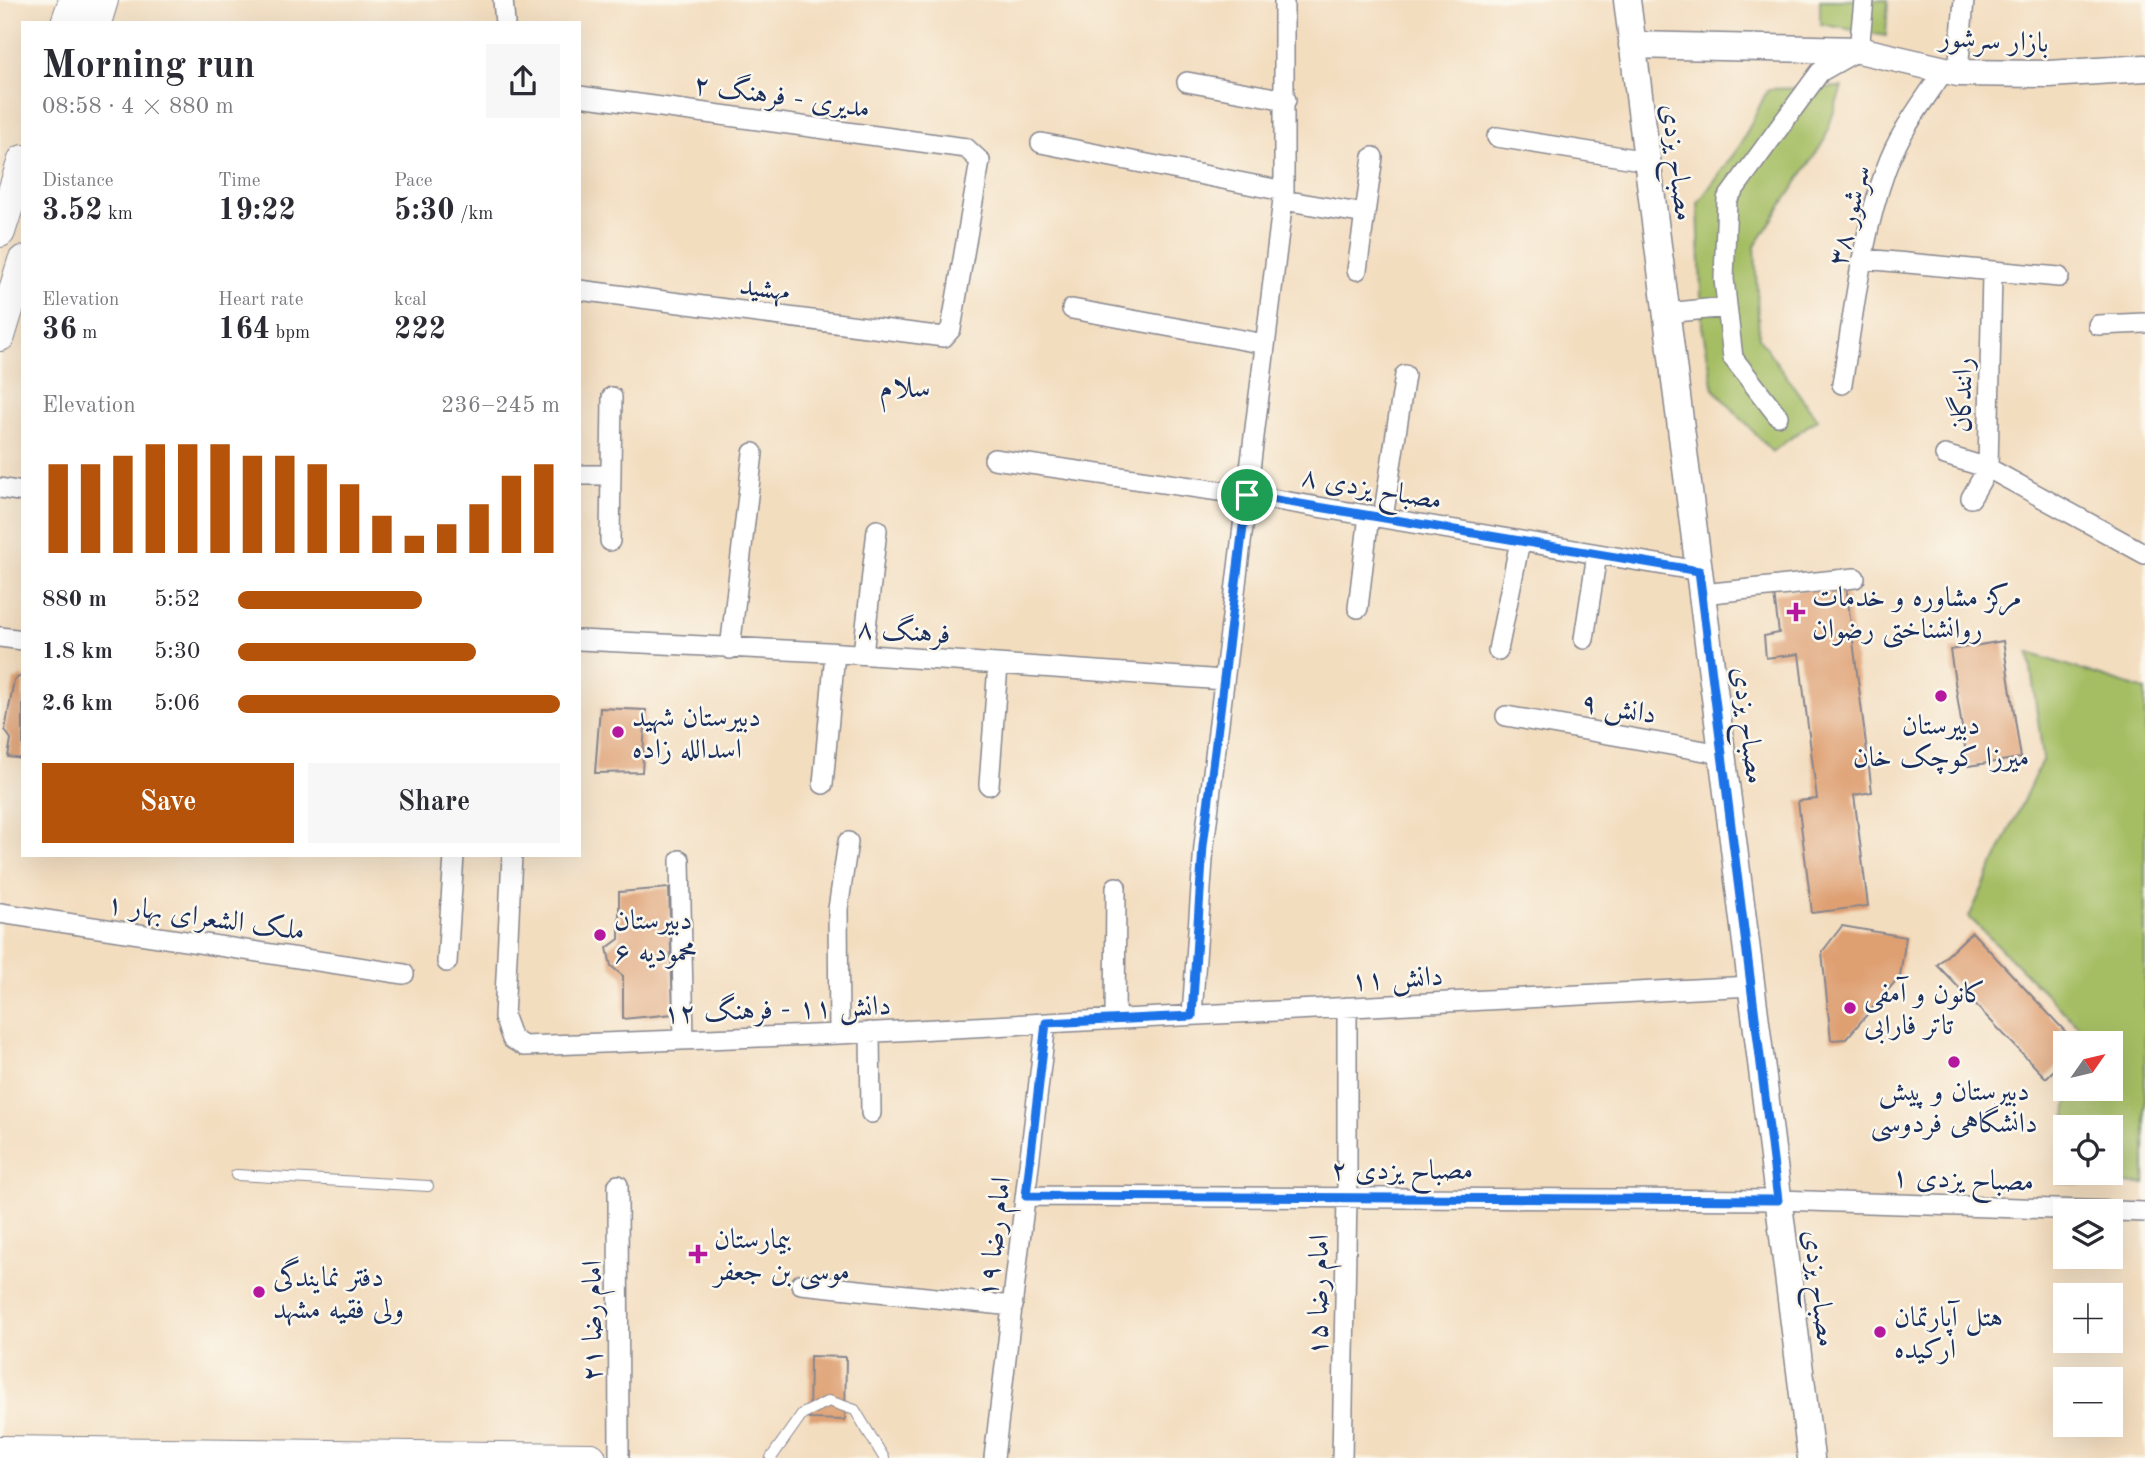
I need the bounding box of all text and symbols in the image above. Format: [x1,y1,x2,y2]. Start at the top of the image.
street label: بازار سرشور [1935,25,2049,61]
button: share [486,44,560,118]
text: Morning run [42,48,255,86]
street label: مدیری - فرهنگ ۲ [691,66,873,125]
text: 08:58 · 4 × 880 m [42,95,234,118]
street label: مصباح یزدی [1646,102,1697,224]
street label: سرشور ۳۸ [1825,163,1879,269]
text: Distance [42,172,114,191]
text: Time [218,172,261,191]
text: Pace [394,172,433,191]
text: 3.52 [42,196,103,226]
text: 19:22 [218,196,296,226]
text: 5:30 [394,196,455,226]
text: km [103,205,133,224]
text: /km [455,205,493,224]
street label: مهشید [737,273,792,309]
text: Elevation [42,291,119,310]
text: Heart rate [218,291,303,310]
text: kcal [394,291,427,310]
text: 36 [42,315,77,345]
text: 164 [218,315,270,345]
text: 222 [394,315,446,345]
text: m [77,324,97,343]
text: bpm [270,324,310,343]
street label: رانندگان [1944,357,1979,433]
district label: سلام [879,374,931,413]
text: Elevation [42,394,136,417]
text: 236–245 m [441,394,560,417]
street label: مصباح یزدی ۸ [1297,464,1444,525]
pin [1217,465,1277,525]
icon: arrive [1228,476,1266,514]
place label: مرکز مشاوره و خدمات روانشناختی رضوان [1812,582,2022,649]
text: 880 m [42,588,107,611]
text: 5:52 [154,588,200,611]
marker: مرکز مشاوره و خدمات روانشناختی رضوان [1786,602,1806,622]
street label: فرهنگ ۸ [856,610,952,651]
text: 1.8 km [42,640,113,663]
text: 5:30 [154,640,200,663]
street label: مصباح یزدی [1717,665,1768,787]
marker: دبیرستان میرزا کوچک خان [1933,688,1949,704]
street label: دانش ۹ [1578,690,1658,732]
text: 2.6 km [42,692,113,715]
text: 5:06 [154,692,200,715]
place label: دبیرستان شهید اسدالله زاده [632,705,761,765]
place label: دبیرستان میرزا کوچک خان [1853,713,2029,775]
marker: دبیرستان شهید اسدالله زاده [610,724,626,740]
button: Save [42,763,294,843]
button: Share [308,763,560,843]
street label: ملک الشعرای بهار ۱ [104,889,307,949]
place label: دبیرستان محمودیه ۶ [614,908,697,969]
marker: دبیرستان محمودیه ۶ [592,927,608,943]
street label: دانش ۱۱ [1350,964,1444,998]
place label: کانون و آمفی تاتر فارابی [1864,976,1986,1044]
street label: دانش ۱۱ - فرهنگ ۱۲ [662,987,892,1031]
marker: کانون و آمفی تاتر فارابی [1842,1000,1858,1016]
north arrow [2053,1031,2123,1101]
map controls [2053,1031,2123,1437]
marker: دبیرستان و پیش دانشگاهی فردوسی [1946,1054,1962,1070]
place label: دبیرستان و پیش دانشگاهی فردوسی [1871,1079,2038,1142]
button: locate [2053,1115,2123,1185]
street label: مصباح یزدی ۲ [1331,1158,1473,1195]
street label: مصباح یزدی ۱ [1891,1165,2034,1206]
street label: امام رضا ۱۹ [975,1175,1025,1300]
button: layers [2053,1199,2123,1269]
place label: بیمارستان موسی بن جعفر [711,1227,850,1290]
street label: مصباح یزدی [1788,1228,1839,1350]
street label: امام رضا ۱۵ [1305,1234,1343,1356]
marker: بیمارستان موسی بن جعفر [688,1244,708,1264]
place label: دفتر نمایندگی ولی فقیه مشهد [273,1256,404,1327]
street label: امام رضا ۲۱ [580,1260,616,1382]
button: + [2053,1283,2123,1353]
marker: دفتر نمایندگی ولی فقیه مشهد [251,1284,267,1300]
place label: هتل آپارتمان ارکیده [1894,1300,2003,1365]
marker: هتل آپارتمان ارکیده [1872,1324,1888,1340]
button: − [2053,1367,2123,1437]

